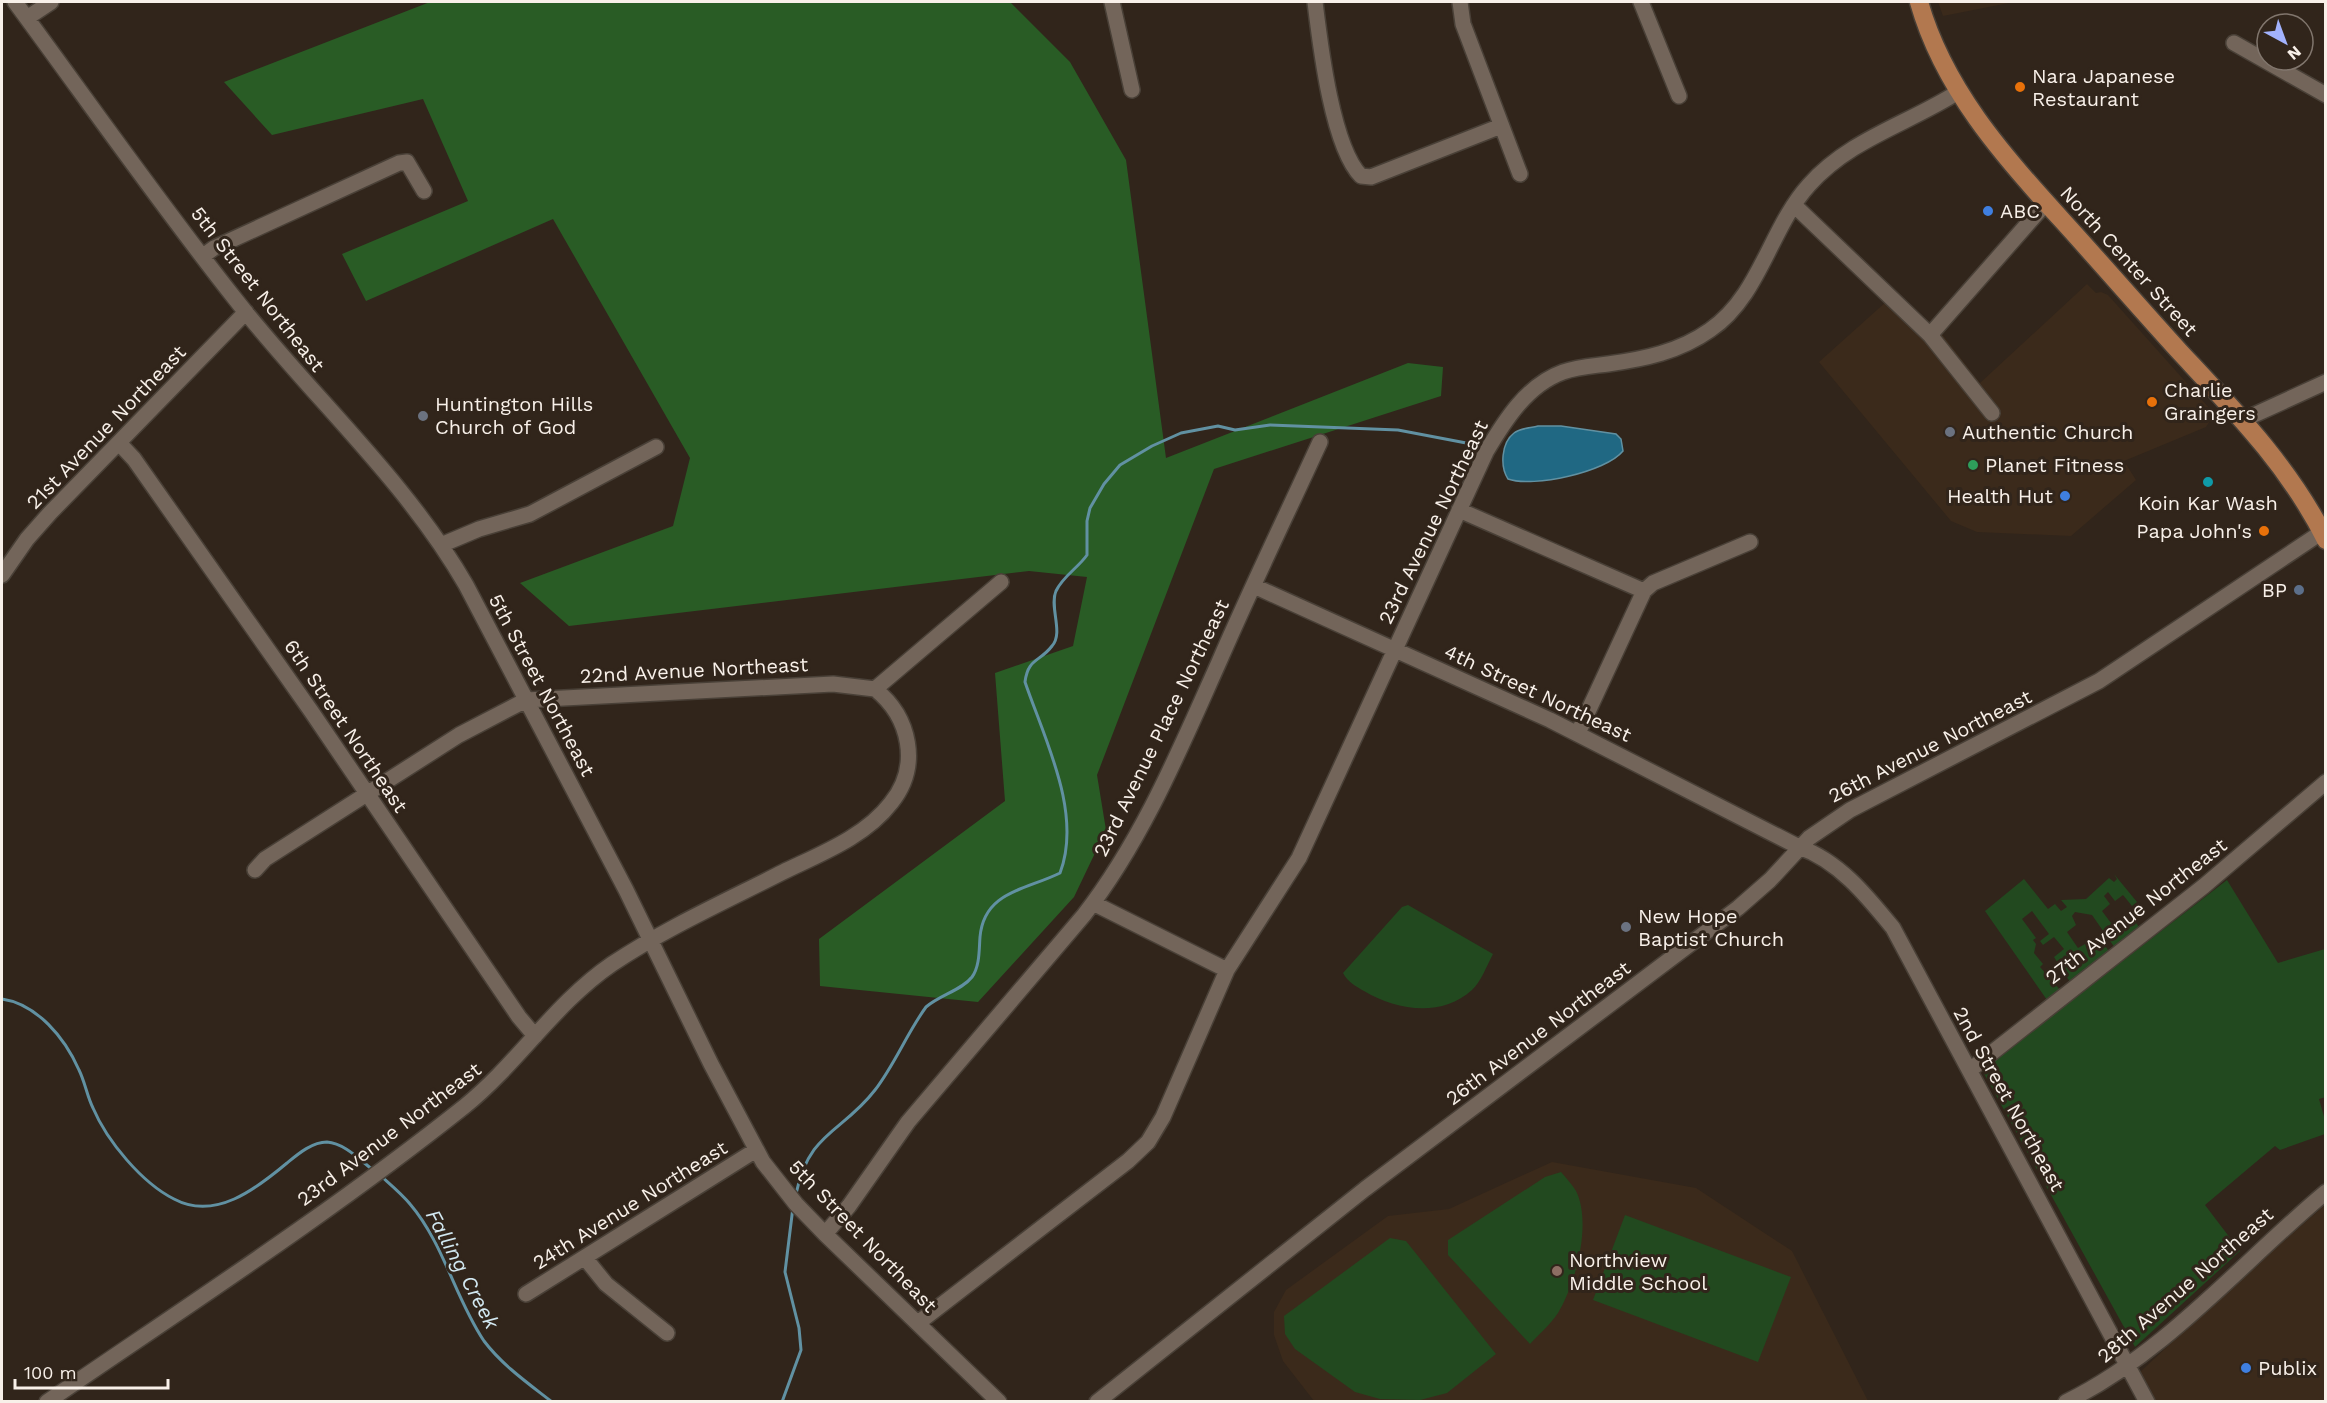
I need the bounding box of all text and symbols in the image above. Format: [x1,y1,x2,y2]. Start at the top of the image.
north arrow [2255,12,2315,72]
text: N [2284,42,2305,64]
place label: Nara Japanese Restaurant [2032,64,2175,111]
marker: Nara Japanese Restaurant [2013,80,2027,94]
street label: North Center Street [2055,181,2203,341]
place label: ABC [2000,199,2040,223]
street label: 5th Street Northeast [186,202,330,377]
marker: ABC [1981,204,1995,218]
street label: 21st Avenue Northeast [21,340,191,514]
place label: Charlie Graingers [2164,378,2256,425]
place label: Huntington Hills Church of God [435,392,593,439]
marker: Charlie Graingers [2145,395,2159,409]
marker: Huntington Hills Church of God [416,409,430,423]
street label: 23rd Avenue Northeast [1373,416,1493,628]
place label: Authentic Church [1962,420,2133,444]
marker: Authentic Church [1943,425,1957,439]
place label: Planet Fitness [1985,453,2124,477]
marker: Planet Fitness [1966,458,1980,472]
marker: Koin Kar Wash [2201,475,2215,489]
place label: Health Hut [1947,484,2054,508]
marker: Health Hut [2058,489,2072,503]
place label: Koin Kar Wash [2138,491,2278,515]
place label: Papa John's [2136,519,2252,543]
marker: Papa John's [2257,524,2271,538]
place label: BP [2262,578,2287,602]
marker: BP [2292,583,2306,597]
street label: 5th Street Northeast [484,590,601,781]
street label: 23rd Avenue Place Northeast [1088,595,1234,860]
street label: 6th Street Northeast [279,635,413,818]
street label: 4th Street Northeast [1441,639,1636,747]
street label: 22nd Avenue Northeast [579,652,809,688]
street label: 26th Avenue Northeast [1824,684,2036,808]
street label: 27th Avenue Northeast [2041,832,2232,989]
place label: New Hope Baptist Church [1638,904,1784,951]
marker: New Hope Baptist Church [1619,920,1633,934]
street label: 26th Avenue Northeast [1441,955,1635,1110]
street label: 2nd Street Northeast [1948,1003,2070,1196]
street label: 23rd Avenue Northeast [292,1057,486,1211]
street label: 24th Avenue Northeast [529,1135,732,1275]
street label: 5th Street Northeast [784,1155,943,1318]
street label: 28th Avenue Northeast [2092,1202,2278,1368]
water label: Falling Creek [421,1205,505,1334]
place label: Northview Middle School [1569,1248,1707,1295]
marker: Northview Middle School [1550,1264,1564,1278]
scale bar [15,1352,168,1390]
place label: Publix [2258,1356,2317,1380]
marker: Publix [2239,1361,2253,1375]
text: 100 m [24,1362,77,1383]

